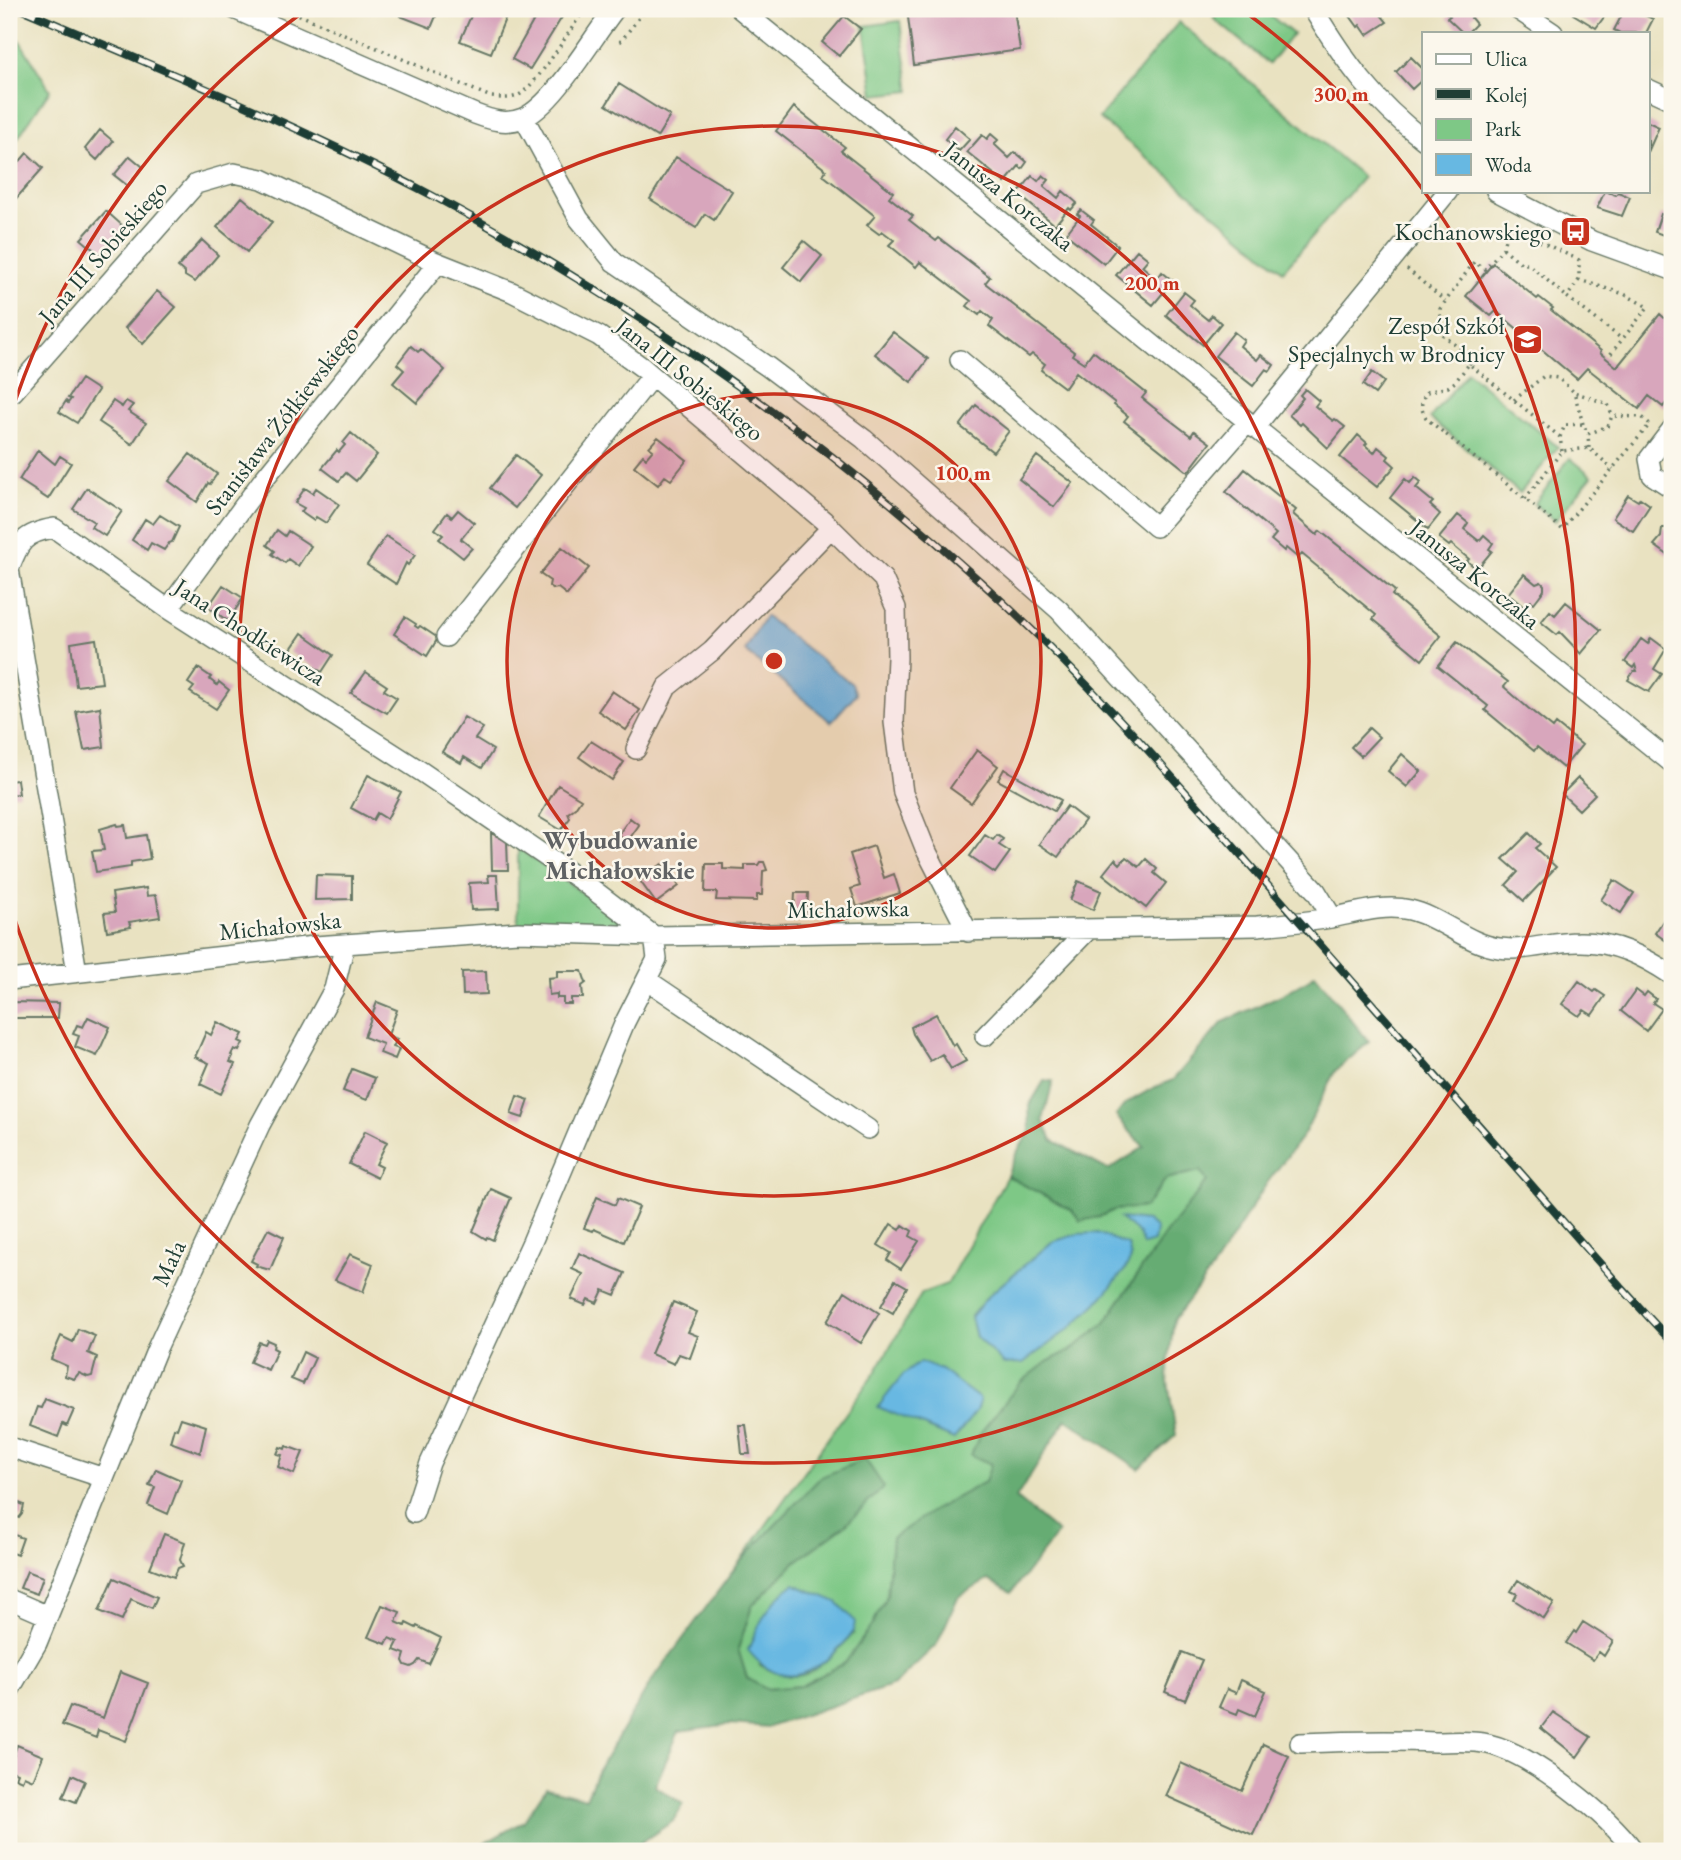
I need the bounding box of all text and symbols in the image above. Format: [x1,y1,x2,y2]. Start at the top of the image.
legend [1422,32,1650,192]
text: Ulica [1485,45,1528,72]
text: 300 m [1313,80,1369,107]
text: Kolej [1485,81,1527,108]
text: Park [1485,115,1522,142]
street label: Janusza Korczaka [936,132,1081,258]
text: Woda [1485,151,1532,178]
street label: Jana III Sobieskiego [30,173,174,332]
bus stop icon: Kochanowskiego [1558,215,1592,249]
place label: Kochanowskiego [1395,216,1552,247]
text: 200 m [1124,269,1180,296]
street label: Jana III Sobieskiego [609,308,771,448]
place label: Zespół Szkół Specjalnych w Brodnicy [1288,310,1505,369]
street label: Stanisława Żółkiewskiego [198,318,366,521]
school or university icon: Zespół Szkół Specjalnych w Brodnicy [1511,323,1545,357]
text: 100 m [935,459,991,486]
street label: Janusza Korczaka [1402,510,1547,636]
street label: Jana Chodkiewicza [167,570,332,692]
centre of rings [762,649,786,673]
district label: Wybudowanie Michałowskie [542,823,698,887]
street label: Michałowska [786,892,910,925]
street label: Michałowska [217,904,343,947]
street label: Mała [145,1235,193,1291]

